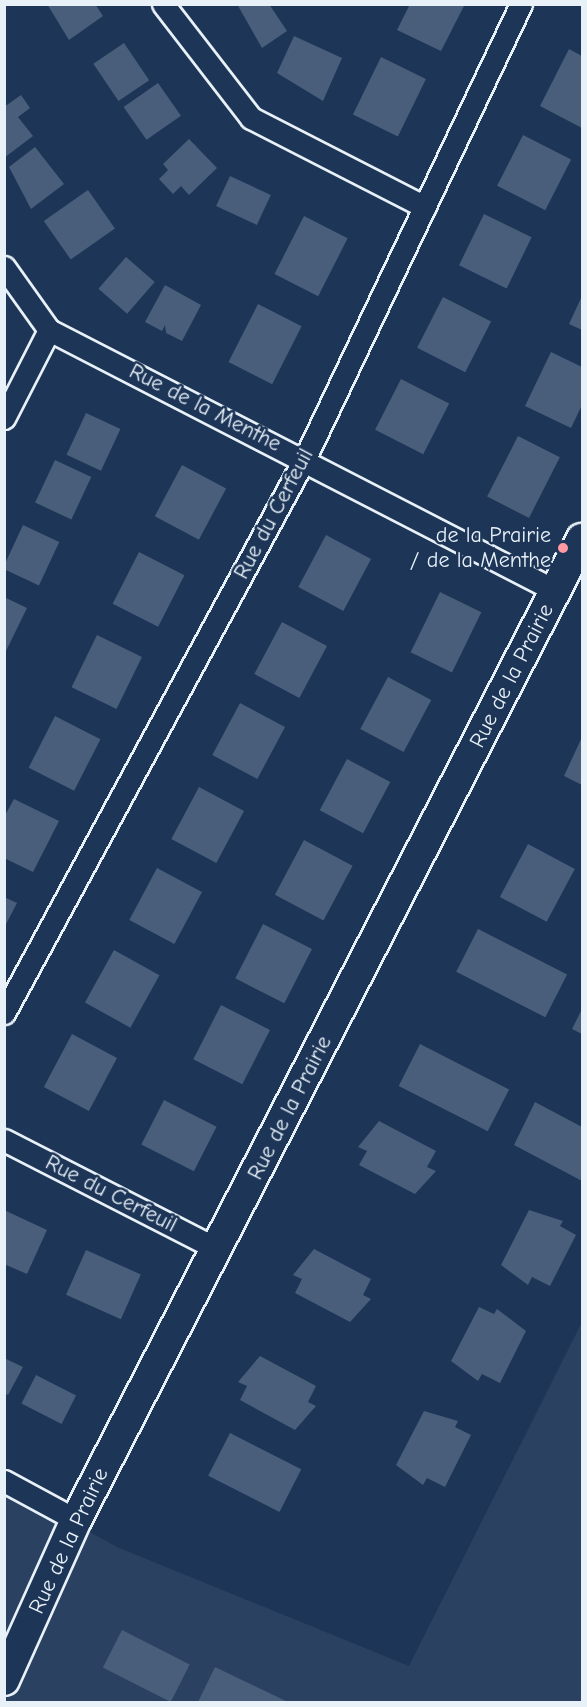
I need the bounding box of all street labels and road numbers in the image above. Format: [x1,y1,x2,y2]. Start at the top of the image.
street label: Rue de la Menthe [125,358,285,458]
street label: Rue du Cerfeuil [229,444,319,584]
street label: Rue de la Prairie [464,600,560,752]
street label: Rue de la Prairie [242,1032,338,1184]
street label: Rue du Cerfeuil [41,1150,181,1238]
street label: Rue de la Prairie [24,1464,114,1618]

